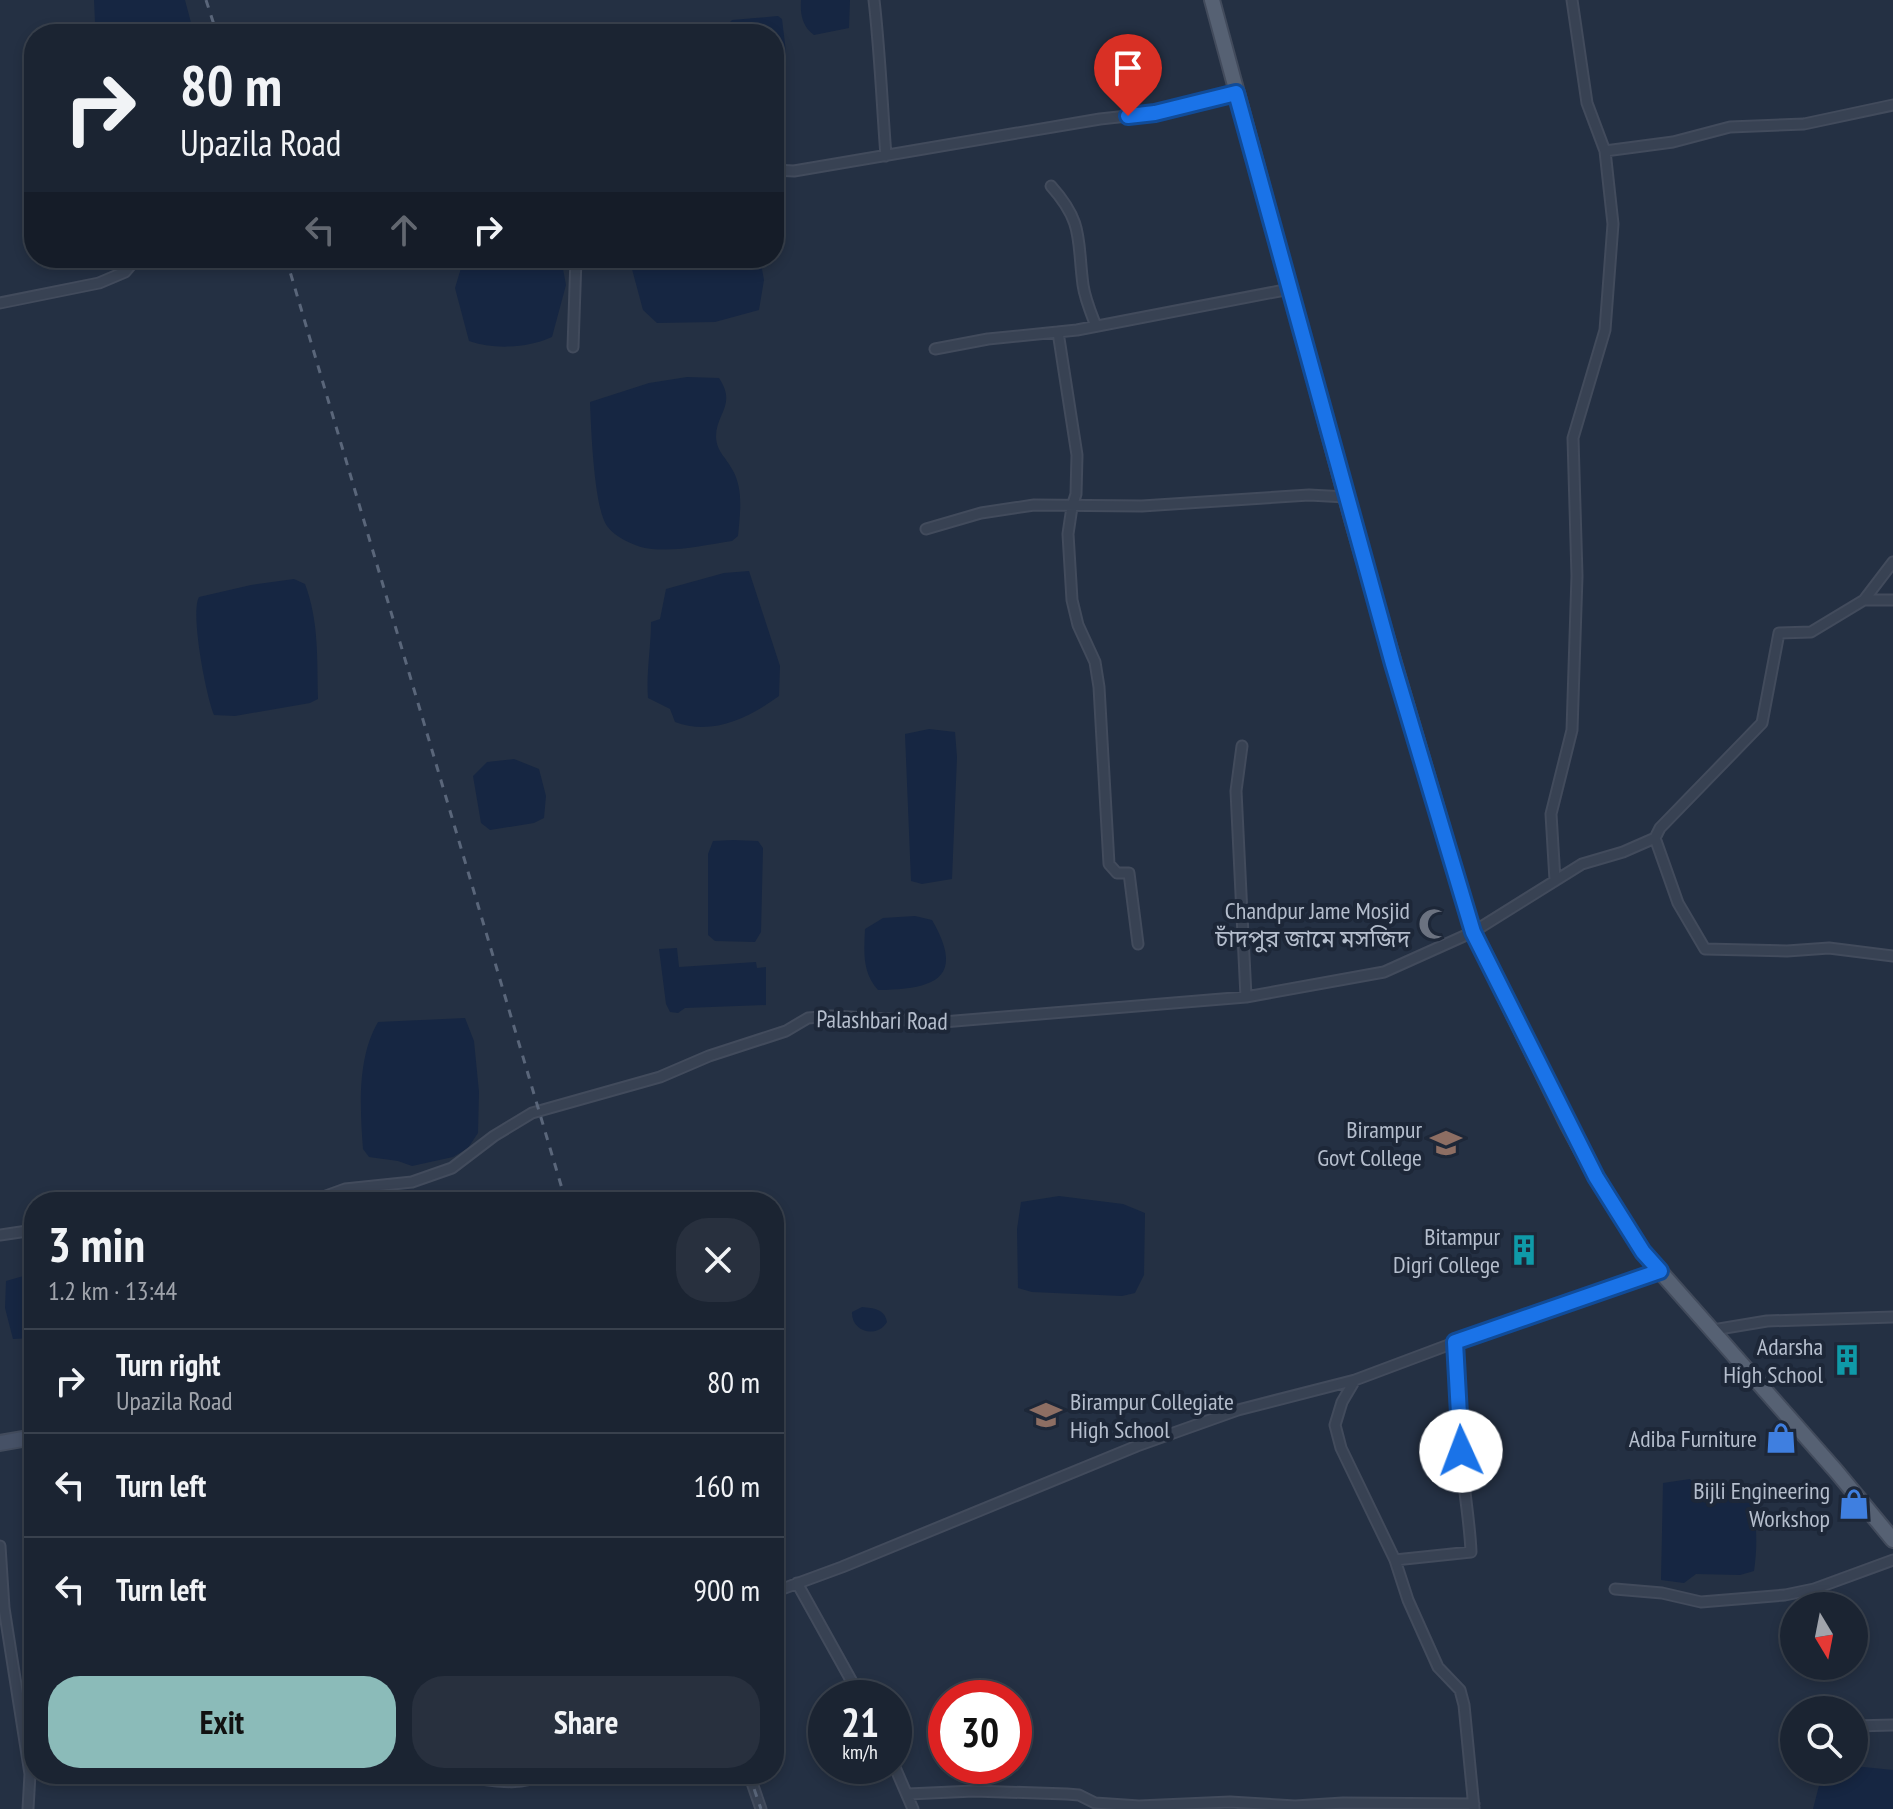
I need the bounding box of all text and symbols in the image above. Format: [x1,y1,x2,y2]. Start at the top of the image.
pin [1094,34,1162,116]
icon: arrive [1106,46,1150,90]
text: 80 m [180,49,282,121]
icon: right [48,56,152,160]
text: Upazila Road [180,119,341,166]
icon: left [298,208,342,252]
icon: ahead [382,208,426,252]
icon: right [466,208,510,252]
place label: Chandpur Jame Mosjid চাঁদপুর জামে মসজিদ [1214,895,1411,954]
mosque icon: Chandpur Jame Mosjid চাঁদপুর জামে মসজিদ [1417,907,1451,941]
street label: Palashbari Road [816,1003,948,1037]
place label: Birampur Govt College [1317,1114,1422,1173]
school or university icon: Birampur Govt College [1429,1126,1463,1160]
text: 3 min [48,1213,145,1275]
button: close [676,1218,760,1302]
place label: Bitampur Digri College [1393,1221,1500,1280]
building icon: Bitampur Digri College [1507,1233,1541,1267]
text: 1.2 km · 13:44 [48,1274,177,1307]
place label: Adarsha High School [1723,1331,1823,1390]
building icon: Adarsha High School [1830,1343,1864,1377]
text: Turn right [116,1345,220,1384]
icon: right [48,1359,92,1403]
text: 80 m [707,1362,760,1401]
text: Upazila Road [116,1384,233,1417]
place label: Birampur Collegiate High School [1070,1386,1234,1445]
school or university icon: Birampur Collegiate High School [1029,1398,1063,1432]
position arrow [1419,1409,1503,1493]
shop icon: Adiba Furniture [1764,1421,1798,1455]
place label: Adiba Furniture [1629,1423,1757,1454]
icon: left [48,1463,92,1507]
text: Turn left [116,1466,206,1505]
text: 160 m [694,1466,760,1505]
place label: Bijli Engineering Workshop [1693,1475,1830,1534]
shop icon: Bijli Engineering Workshop [1837,1487,1871,1521]
icon: left [48,1567,92,1611]
text: Turn left [116,1570,206,1609]
text: 900 m [694,1570,760,1609]
north arrow [1780,1592,1868,1680]
map controls [1780,1592,1868,1784]
button: Exit [48,1676,396,1768]
button: Share [412,1676,760,1768]
speed limit sign: 30 [928,1680,1032,1784]
text: 21 [841,1696,879,1748]
button: search [1780,1696,1868,1784]
text: km/h [842,1739,878,1765]

